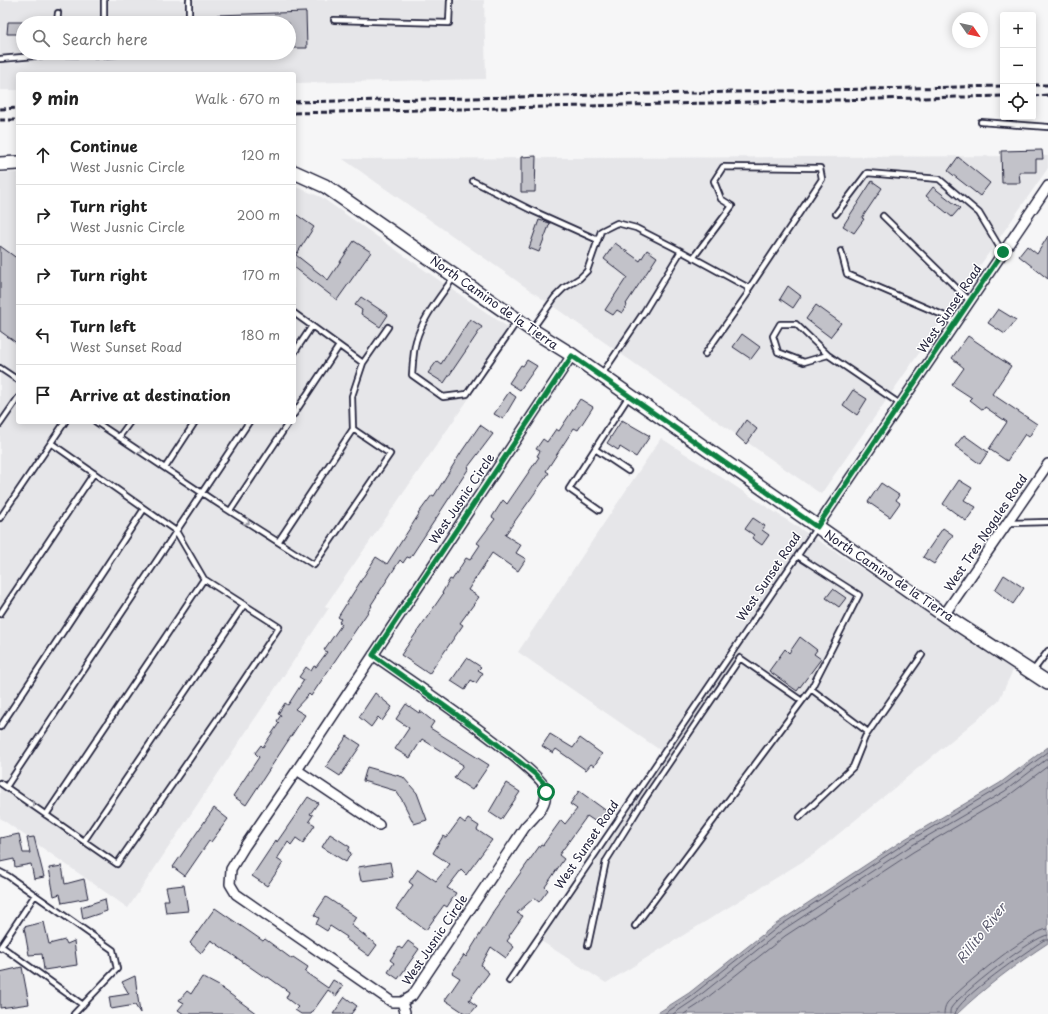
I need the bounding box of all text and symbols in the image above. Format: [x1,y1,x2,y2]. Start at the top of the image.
north arrow [952,12,988,48]
map controls [1000,12,1036,120]
button: + [1000,12,1036,48]
search box [16,16,296,60]
icon: search [30,27,52,49]
text: Search here [62,27,148,50]
button: − [1000,48,1036,84]
button: locate [1000,84,1036,120]
text: 9 min [32,85,79,111]
text: Walk · 670 m [195,89,280,108]
text: Continue [70,134,138,157]
icon: ahead [32,144,54,166]
text: 120 m [241,145,280,164]
text: West Jusnic Circle [70,157,185,176]
text: Turn right [70,194,147,217]
icon: right [32,204,54,226]
text: 200 m [237,205,280,224]
text: West Jusnic Circle [70,217,185,236]
route end [994,243,1012,261]
street label: North Camino de la Tierra [427,251,563,354]
street label: West Sunset Road [913,260,986,356]
text: Turn right [70,263,147,286]
icon: right [32,264,54,286]
text: 170 m [242,265,280,284]
text: Turn left [70,314,136,337]
icon: left [32,324,54,346]
text: 180 m [241,325,280,344]
text: West Sunset Road [70,337,182,356]
text: Arrive at destination [70,383,231,406]
icon: arrive [32,384,54,406]
one-way arrow [136,447,143,454]
street label: West Jusnic Circle [424,449,498,547]
street label: West Tres Nogales Road [939,470,1031,595]
one-way arrow [242,517,249,524]
street label: North Camino de la Tierra [821,525,958,626]
street label: West Sunset Road [732,528,805,624]
route start [537,783,555,801]
street label: West Sunset Road [550,796,623,892]
one-way arrow [28,800,35,808]
street label: West Jusnic Circle [397,890,471,988]
water label: Rillito River [951,897,1011,967]

